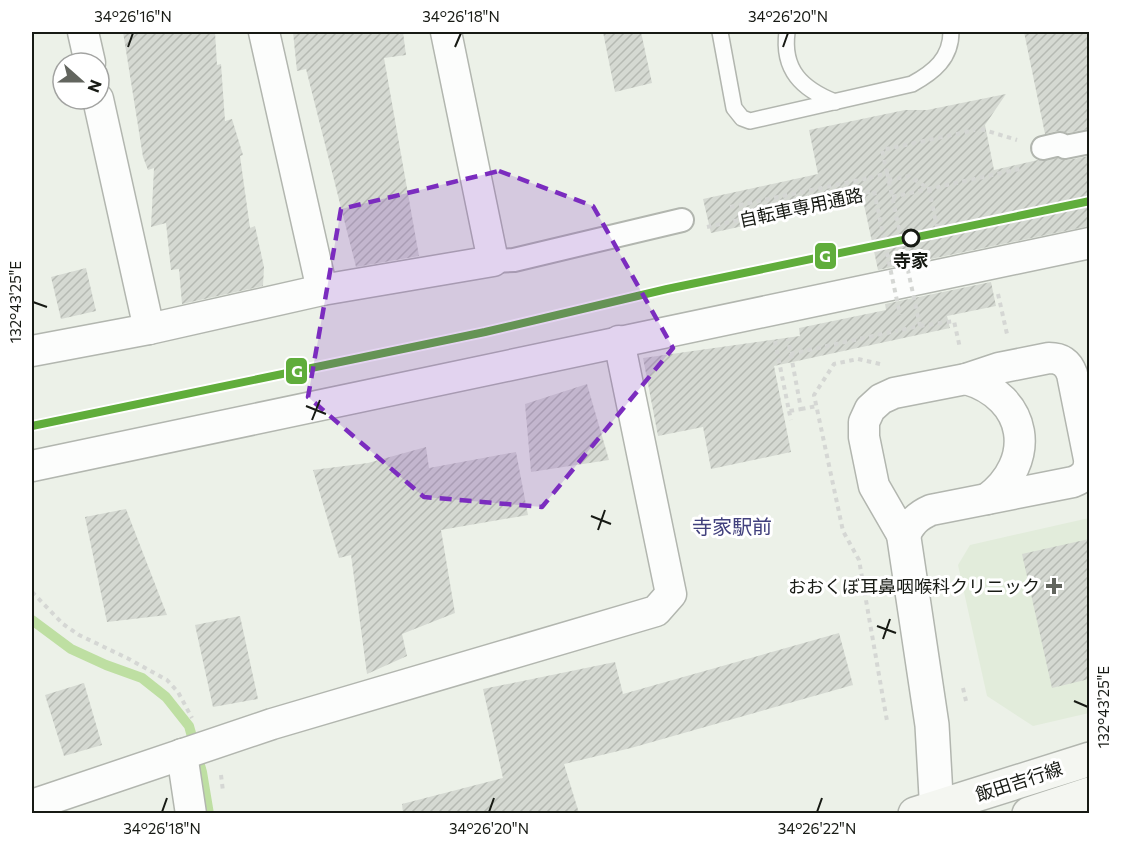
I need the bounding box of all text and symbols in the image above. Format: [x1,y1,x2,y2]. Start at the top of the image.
text: 34°26'16"N [94,7,172,25]
text: 34°26'18"N [422,7,500,25]
text: 34°26'20"N [748,7,828,25]
north arrow [51,51,111,111]
text: N [84,78,106,96]
street label: 自転車専用通路 [737,183,865,231]
marker: 寺家 [902,229,920,247]
line badge: G [814,242,837,270]
text: G [819,246,831,265]
place label: 寺家 [893,249,929,271]
text: 132°43'25"E [6,261,24,343]
line badge: G [285,357,308,385]
text: G [291,361,303,380]
district label: 寺家駅前 [692,514,772,538]
place label: おおくぼ耳鼻咽喉科クリニック [788,575,1040,597]
marker: おおくぼ耳鼻咽喉科クリニック [1045,577,1063,595]
text: 132°43'25"E [1094,666,1112,748]
street label: 飯田吉行線 [973,757,1065,805]
text: 34°26'18"N [123,819,201,837]
text: 34°26'20"N [449,819,529,837]
text: 34°26'22"N [778,819,856,837]

